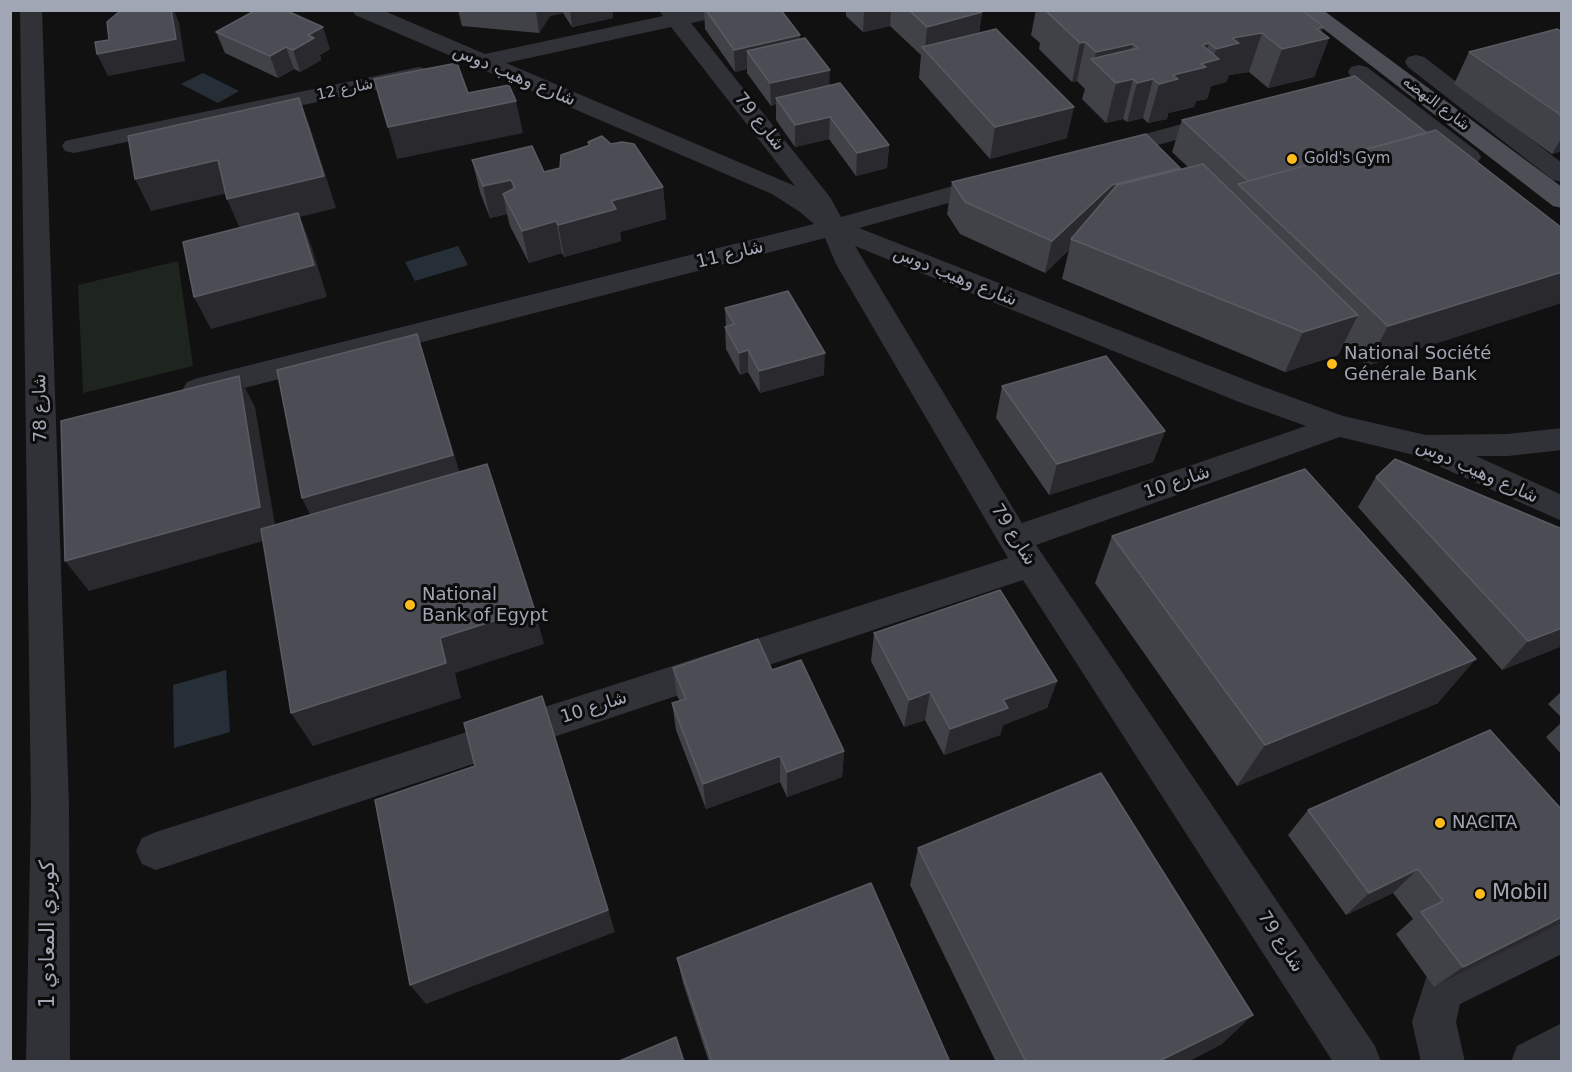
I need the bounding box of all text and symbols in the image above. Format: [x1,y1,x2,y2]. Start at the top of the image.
street label: شارع وهيب دوس [449,40,579,112]
street label: شارع النهضه [1399,73,1473,135]
street label: شارع 12 [315,75,375,105]
street label: شارع 79 [729,89,789,155]
place label: Gold's Gym [1304,150,1390,168]
marker: Gold's Gym [1285,152,1299,166]
street label: شارع 11 [694,236,766,274]
street label: شارع وهيب دوس [890,242,1020,312]
place label: National Société Générale Bank [1344,343,1491,386]
marker: National Société Générale Bank [1325,357,1339,371]
street label: شارع 78 [30,374,52,442]
street label: شارع وهيب دوس [1413,435,1541,509]
street label: شارع 10 [1141,462,1213,504]
street label: شارع 79 [986,500,1040,570]
place label: National Bank of Egypt [422,584,548,626]
marker: National Bank of Egypt [403,598,417,612]
street label: شارع 10 [558,687,630,729]
place label: NACITA [1452,812,1517,834]
marker: NACITA [1433,816,1447,830]
street label: كوبري المعادي 1 [36,860,62,1008]
place label: Mobil [1492,881,1548,907]
marker: Mobil [1473,887,1487,901]
street label: شارع 79 [1252,907,1308,977]

